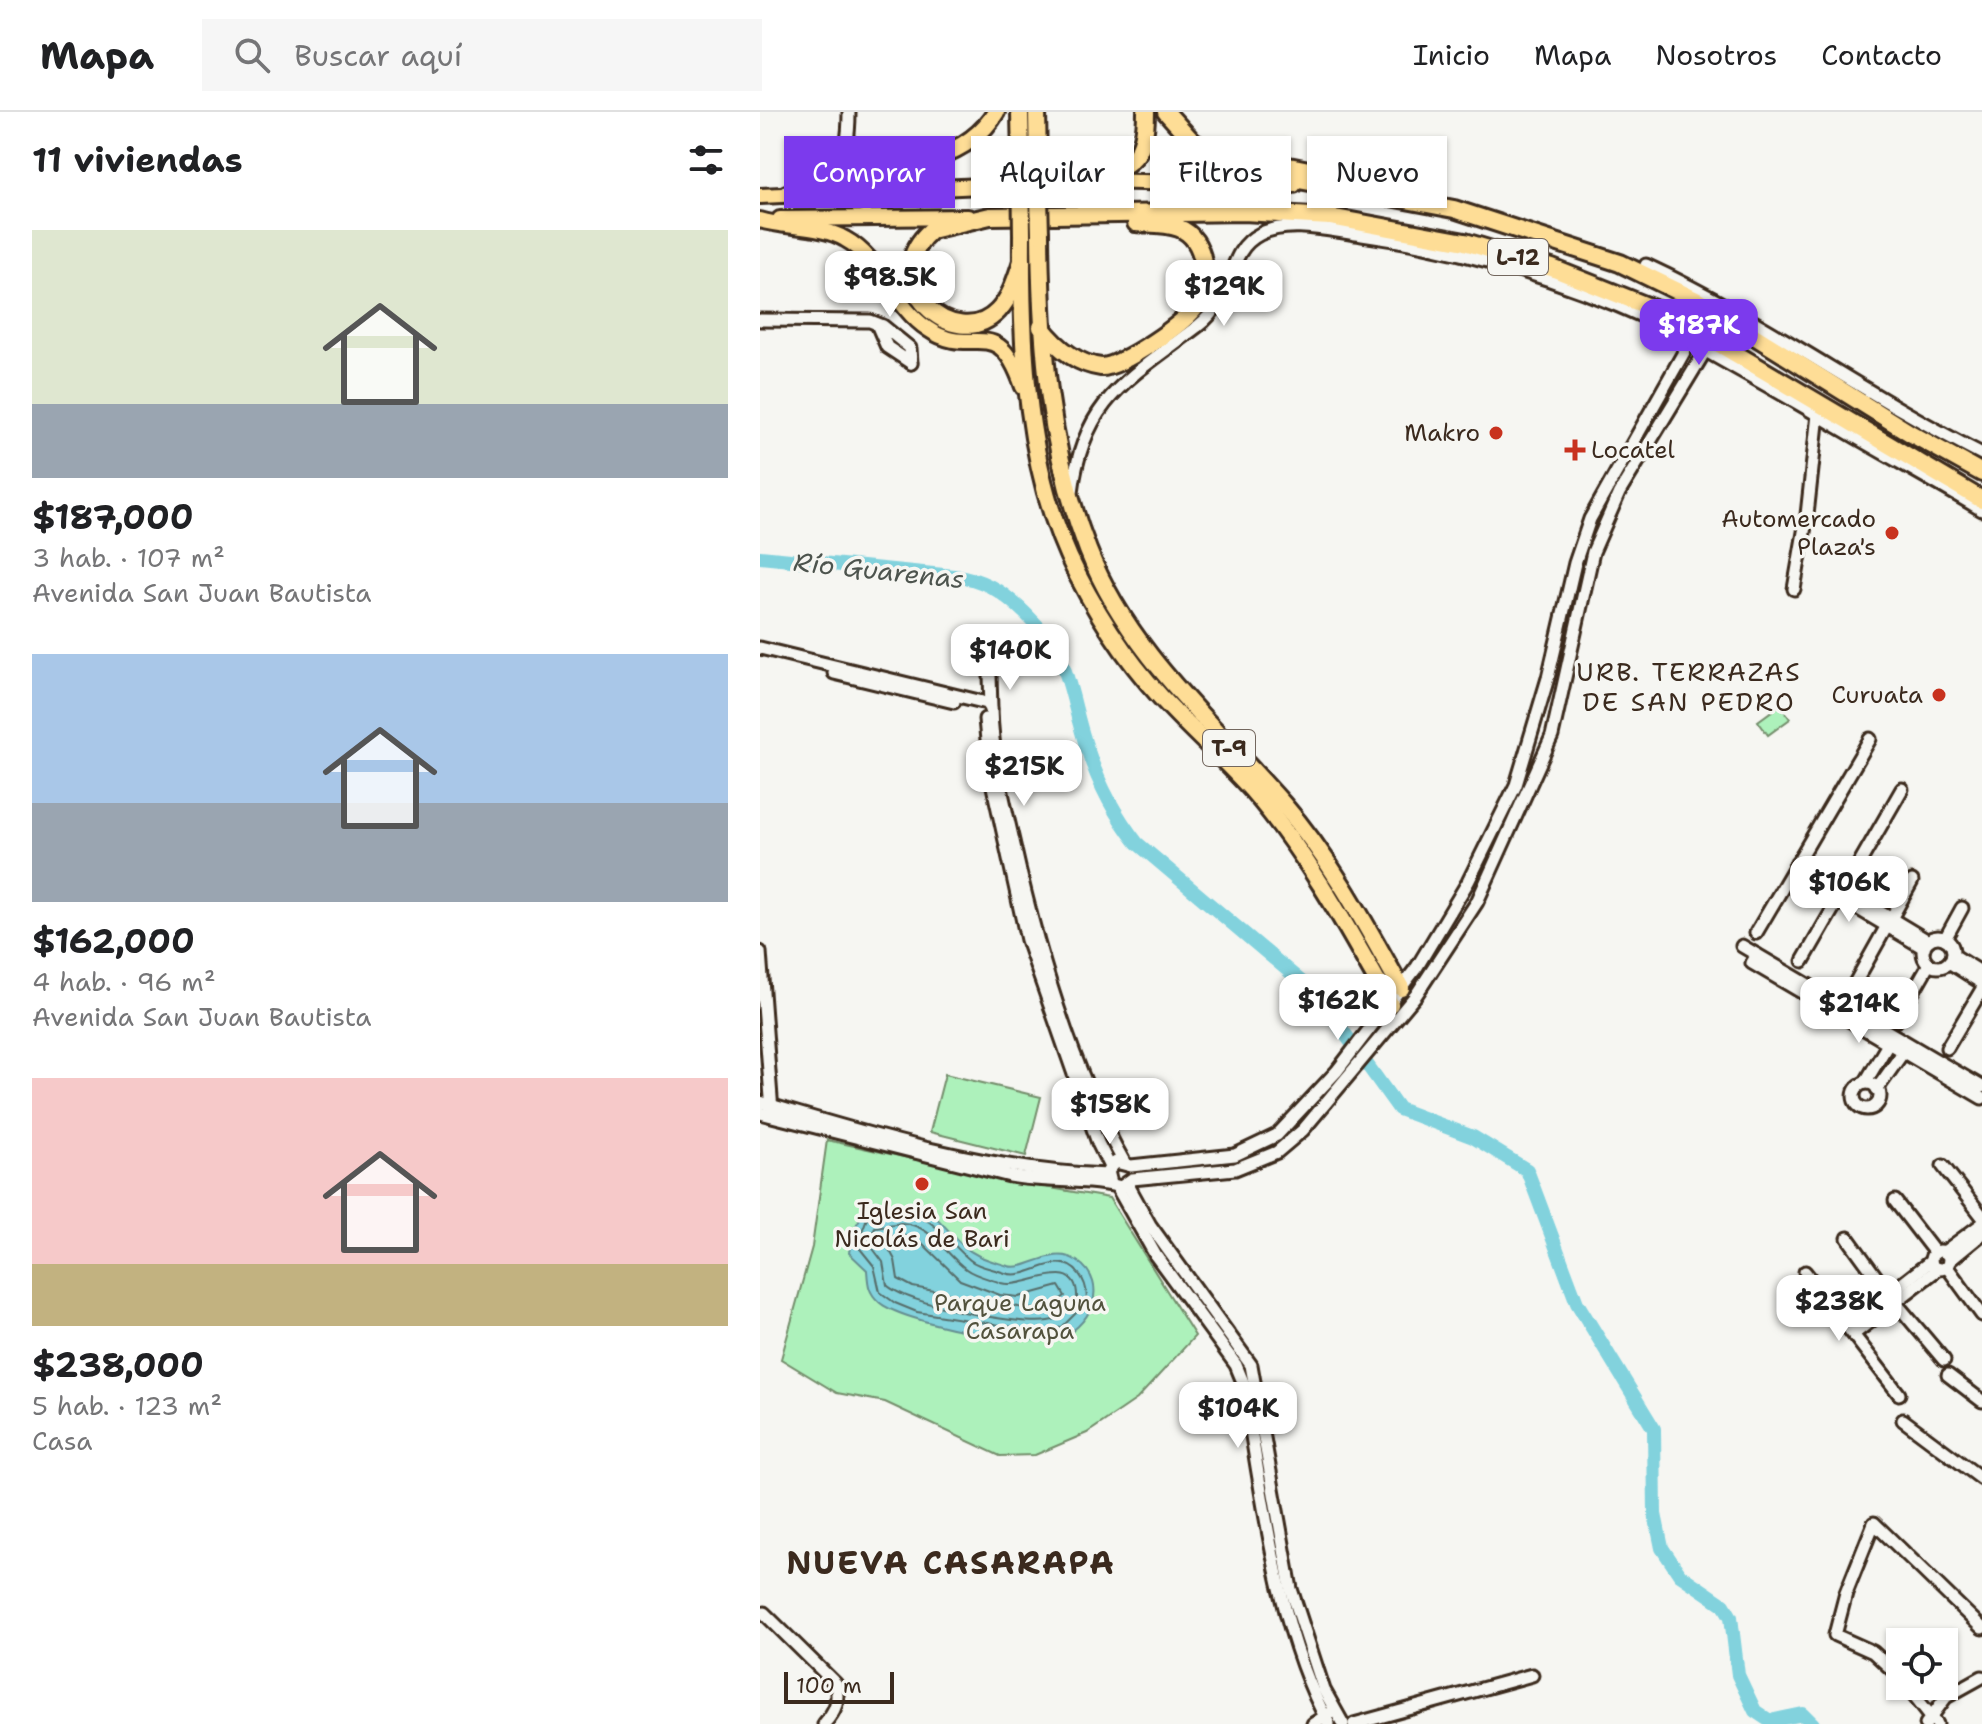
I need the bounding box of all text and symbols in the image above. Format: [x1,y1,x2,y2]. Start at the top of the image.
search box [202,19,762,91]
text: Mapa [40,30,154,81]
icon: search [230,33,274,77]
text: Buscar aquí [294,35,462,76]
text: Inicio [1413,36,1490,74]
text: Mapa [1534,36,1611,74]
text: Nosotros [1655,36,1777,74]
text: Contacto [1821,36,1942,74]
chip: Comprar [784,136,955,208]
chip: Alquilar [971,136,1134,208]
chip: Filtros [1150,136,1291,208]
chip: Nuevo [1307,136,1447,208]
text: 11 viviendas [32,137,243,183]
icon: filters [684,138,728,182]
road number: L-12 [1488,239,1548,275]
pin: $98.5K [825,251,955,319]
text: $98.5K [843,259,937,294]
pin: $129K [1168,260,1280,328]
text: $129K [1184,268,1265,303]
icon: home [308,282,452,426]
pin: $187K [1643,299,1755,367]
text: $187K [1658,307,1740,342]
place label: Makro [1404,417,1480,449]
marker: Makro [1487,424,1505,442]
place label: Locatel [1591,434,1676,466]
marker: Locatel [1566,441,1584,459]
text: $187,000 [32,494,194,540]
place label: Automercado Plaza's [1721,503,1876,563]
marker: Automercado Plaza's [1883,524,1901,542]
text: 3 hab. · 107 m² [32,540,225,575]
water label: Río Guarenas [792,544,966,596]
text: Avenida San Juan Bautista [32,575,372,610]
pin: $140K [954,624,1066,692]
text: $140K [969,632,1051,667]
district label: URB. TERRAZAS DE SAN PEDRO [1576,654,1802,719]
place label: Curuata [1831,679,1923,711]
marker: Curuata [1930,686,1948,704]
icon: home [308,706,452,850]
road number: T-9 [1203,730,1255,766]
pin: $215K [968,740,1080,808]
text: $215K [984,748,1064,783]
pin: $106K [1793,856,1905,924]
text: $106K [1808,864,1890,899]
text: $162,000 [32,918,195,964]
text: 4 hab. · 96 m² [32,964,216,999]
pin: $162K [1282,974,1394,1042]
pin: $214K [1803,977,1915,1045]
text: $162K [1297,982,1379,1017]
text: $214K [1818,985,1900,1020]
text: Avenida San Juan Bautista [32,999,372,1034]
pin: $158K [1054,1078,1166,1146]
text: $158K [1070,1086,1150,1121]
icon: home [308,1130,452,1274]
marker: Iglesia San Nicolás de Bari [913,1175,931,1193]
place label: Iglesia San Nicolás de Bari [834,1195,1010,1255]
pin: $238K [1783,1275,1895,1343]
text: $238K [1794,1283,1884,1318]
park label: Parque Laguna Casarapa [934,1287,1106,1347]
text: $238,000 [32,1342,204,1388]
pin: $104K [1182,1382,1294,1450]
text: 5 hab. · 123 m² [32,1388,222,1423]
text: $104K [1197,1390,1279,1425]
text: Casa [32,1423,92,1458]
district label: NUEVA CASARAPA [786,1541,1116,1584]
map controls [1886,1628,1958,1700]
button: locate [1886,1628,1958,1700]
scale bar [784,1668,894,1704]
text: 100 m [796,1671,862,1700]

